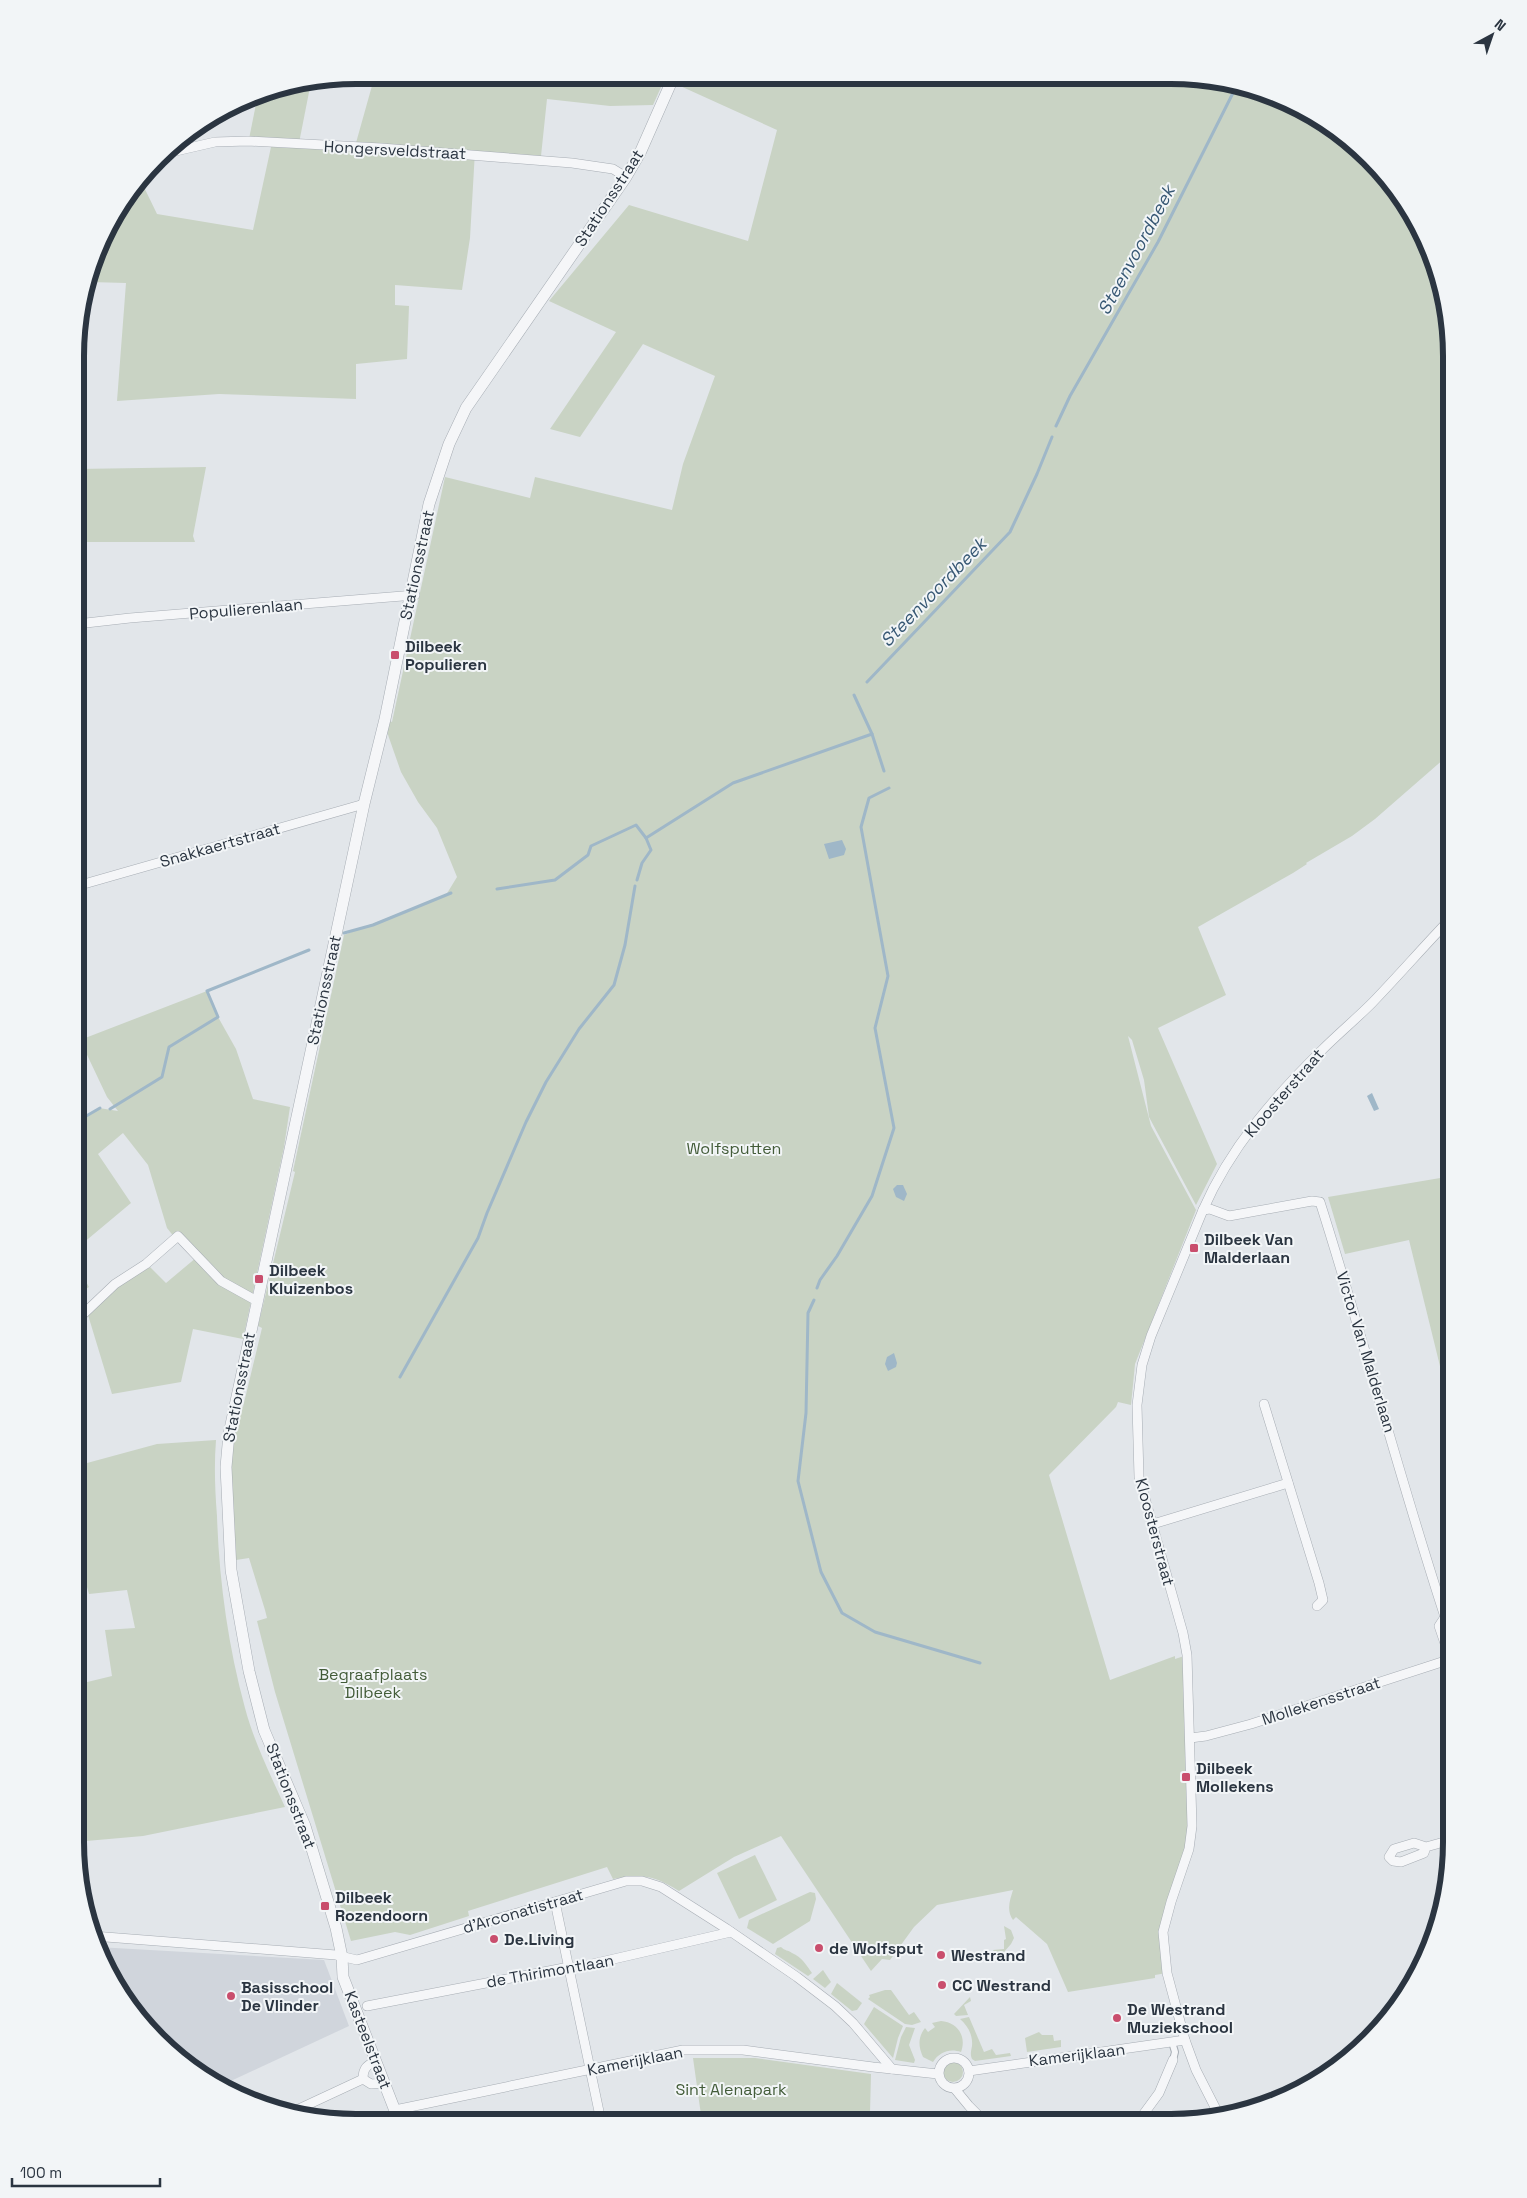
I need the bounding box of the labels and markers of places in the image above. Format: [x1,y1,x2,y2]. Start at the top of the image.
place label: Dilbeek Populieren [405,636,487,675]
marker: Dilbeek Populieren [389,649,401,661]
place label: Dilbeek Van Malderlaan [1204,1229,1293,1268]
marker: Dilbeek Van Malderlaan [1188,1242,1200,1254]
place label: Dilbeek Kluizenbos [269,1260,353,1299]
marker: Dilbeek Kluizenbos [253,1273,265,1285]
place label: Dilbeek Mollekens [1196,1758,1274,1797]
marker: Dilbeek Mollekens [1180,1771,1192,1783]
place label: Dilbeek Rozendoorn [335,1887,428,1926]
marker: Dilbeek Rozendoorn [319,1900,331,1912]
place label: De.Living [504,1929,575,1950]
marker: De.Living [488,1933,500,1945]
place label: de Wolfsput [829,1938,923,1959]
marker: de Wolfsput [813,1942,825,1954]
place label: Westrand [951,1945,1025,1966]
marker: Westrand [935,1949,947,1961]
place label: CC Westrand [952,1975,1051,1996]
place label: Basisschool De Vlinder [241,1977,333,2016]
marker: CC Westrand [936,1979,948,1991]
marker: Basisschool De Vlinder [225,1990,237,2002]
place label: De Westrand Muziekschool [1127,1999,1233,2038]
marker: De Westrand Muziekschool [1111,2012,1123,2024]

